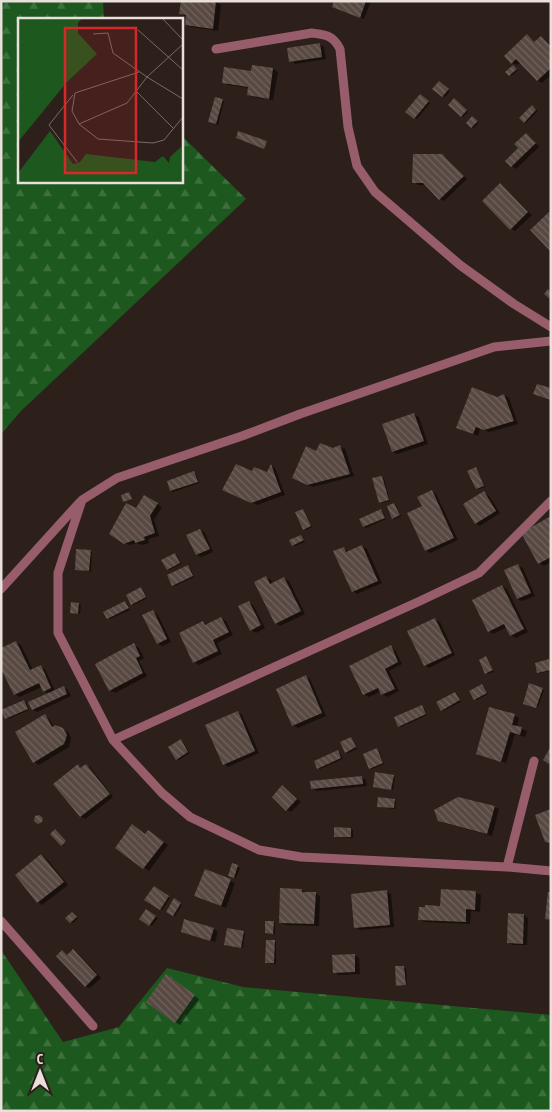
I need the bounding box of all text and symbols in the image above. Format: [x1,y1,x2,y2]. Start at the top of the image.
inset map [18,18,182,182]
north arrow [15,1047,65,1097]
text: С [37,1050,44,1068]

